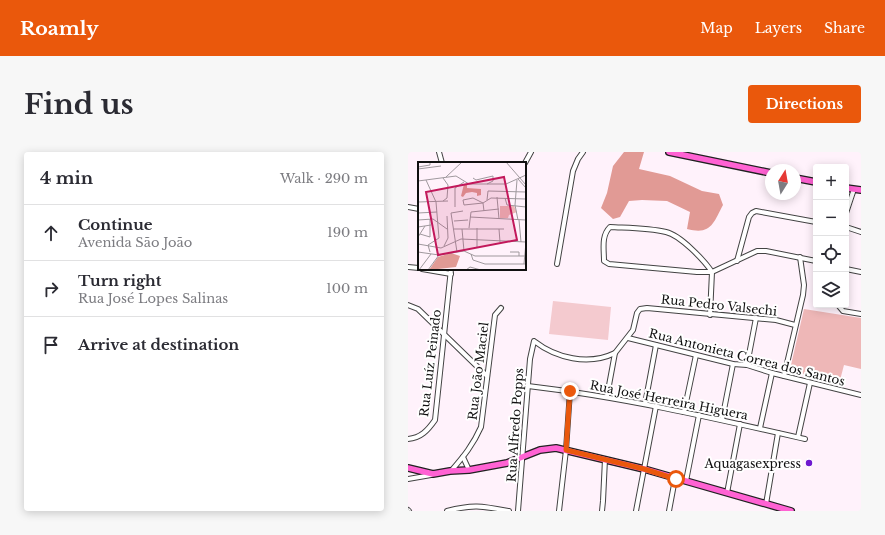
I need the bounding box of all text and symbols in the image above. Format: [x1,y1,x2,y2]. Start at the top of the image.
text: Roamly [20,17,99,40]
text: Map [700,19,733,37]
text: Layers [755,19,802,37]
text: Share [824,19,865,37]
button: Directions [748,85,861,123]
text: Find us [24,87,134,122]
inset map [418,162,526,270]
north arrow [765,164,801,200]
map controls [813,164,849,308]
button: + [813,164,849,200]
text: 4 min [40,168,93,189]
text: Walk · 290 m [280,170,368,187]
button: − [813,200,849,236]
text: Continue [78,215,153,234]
icon: ahead [40,222,62,244]
text: 190 m [327,224,368,241]
text: Avenida São João [78,234,192,251]
button: locate [813,236,849,272]
text: Turn right [78,271,161,290]
button: layers [813,272,849,308]
icon: right [40,278,62,300]
text: 100 m [326,280,368,297]
text: Rua José Lopes Salinas [78,290,228,307]
street label: Rua Pedro Valsechi [660,291,778,319]
street label: Rua Luíz Peinado [416,308,444,418]
street label: Rua João Maciel [465,321,491,421]
street label: Rua Antonieta Correa dos Santos [647,325,847,389]
icon: arrive [40,334,62,356]
text: Arrive at destination [78,335,239,354]
street label: Rua Alfredo Popps [504,367,526,483]
street label: Rua José Herreira Higuera [589,377,750,423]
route end [561,382,579,400]
place label: Aquagasexpress [703,456,801,471]
marker: Aquagasexpress [804,458,814,468]
route start [667,470,685,488]

